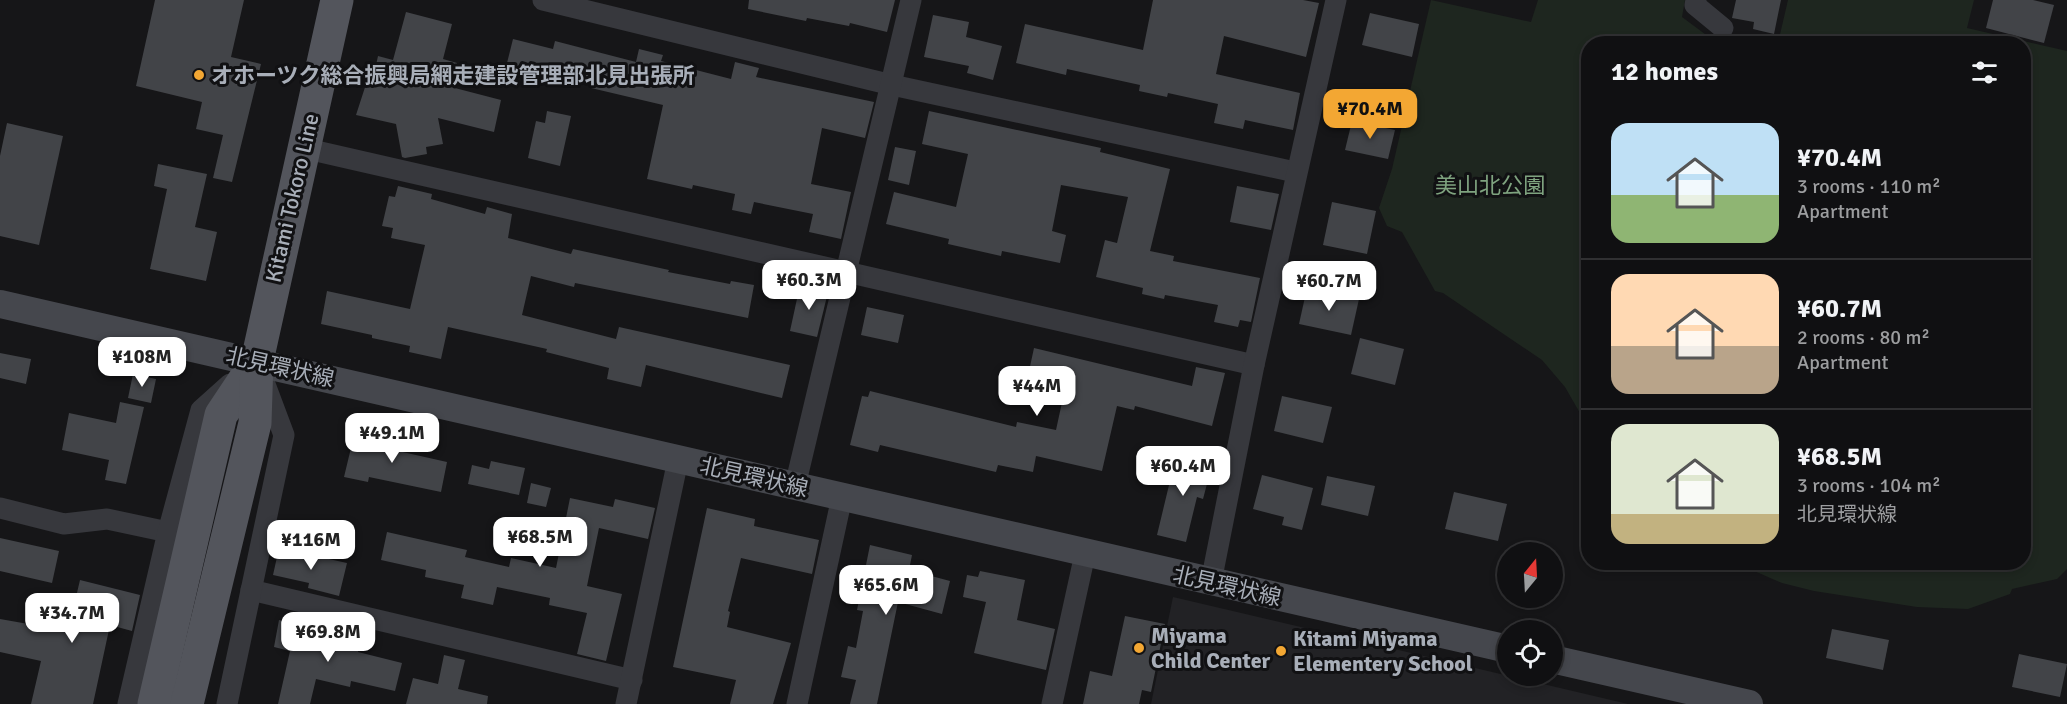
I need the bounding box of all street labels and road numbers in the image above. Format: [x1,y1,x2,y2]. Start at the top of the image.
street label: Kitami Tokoro Line [259,111,325,285]
street label: 北見環状線 [223,341,337,393]
street label: 北見環状線 [697,451,811,503]
street label: 北見環状線 [1170,560,1284,612]

